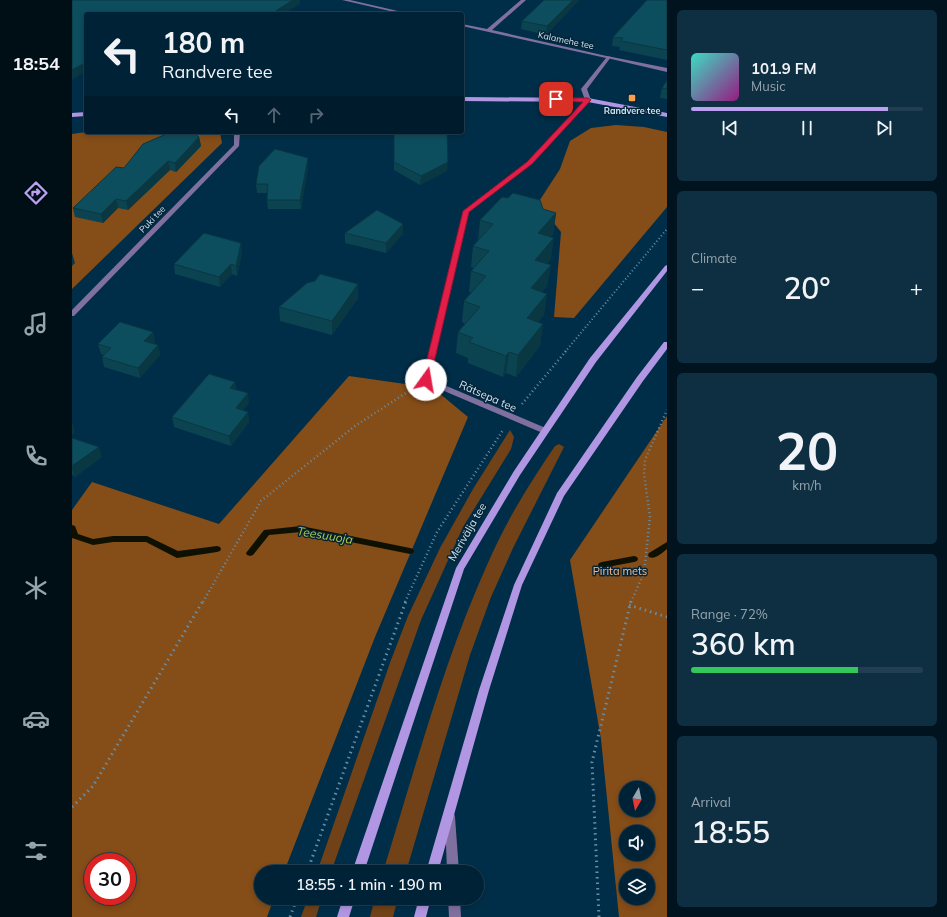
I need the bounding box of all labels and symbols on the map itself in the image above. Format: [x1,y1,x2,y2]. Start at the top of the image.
street label: Kalamehe tee [537,29,595,51]
pin [539,82,573,116]
marker: Randvere tee [627,93,637,103]
place label: Randvere tee [604,105,660,116]
street label: Puki tee [137,203,167,235]
position arrow [405,359,447,401]
street label: Rätsepa tee [457,377,519,415]
street label: Merivälja tee [445,500,489,564]
water label: Teesuuoja [296,523,354,547]
park label: Pirita mets [593,564,647,578]
north arrow [619,781,655,817]
speed limit sign: 30 [84,853,136,905]

